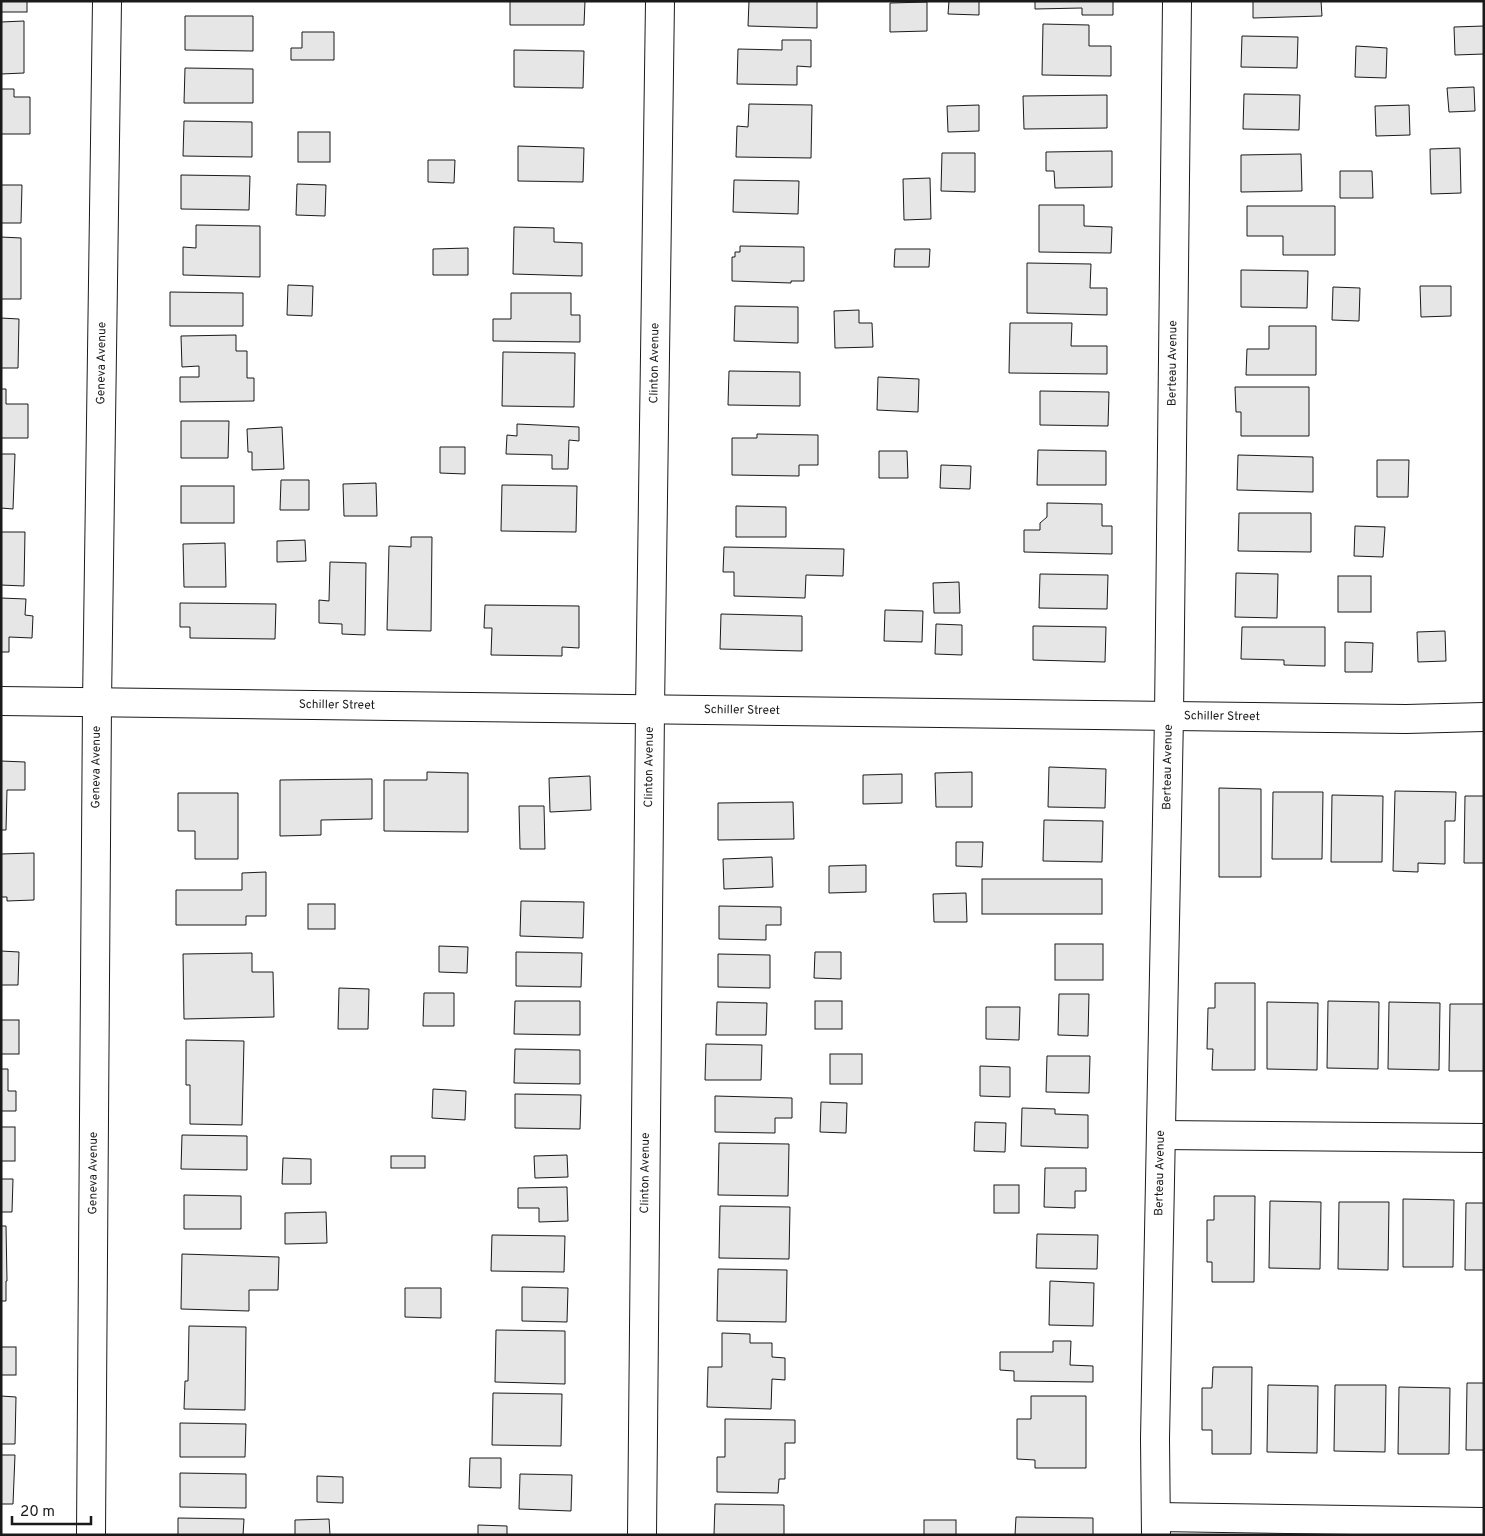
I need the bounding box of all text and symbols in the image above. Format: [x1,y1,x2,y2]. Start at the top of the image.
street label: Berteau Avenue [1164,320,1181,406]
street label: Geneva Avenue [93,322,110,405]
street label: Clinton Avenue [646,323,663,404]
street label: Schiller Street [299,697,375,714]
street label: Schiller Street [704,702,780,719]
street label: Schiller Street [1184,708,1260,725]
street label: Berteau Avenue [1159,724,1177,810]
street label: Geneva Avenue [88,726,105,808]
street label: Clinton Avenue [641,727,658,808]
street label: Berteau Avenue [1151,1130,1169,1216]
street label: Geneva Avenue [85,1132,102,1214]
street label: Clinton Avenue [637,1132,654,1214]
scale bar [12,1494,91,1526]
text: 20 m [20,1503,55,1522]

